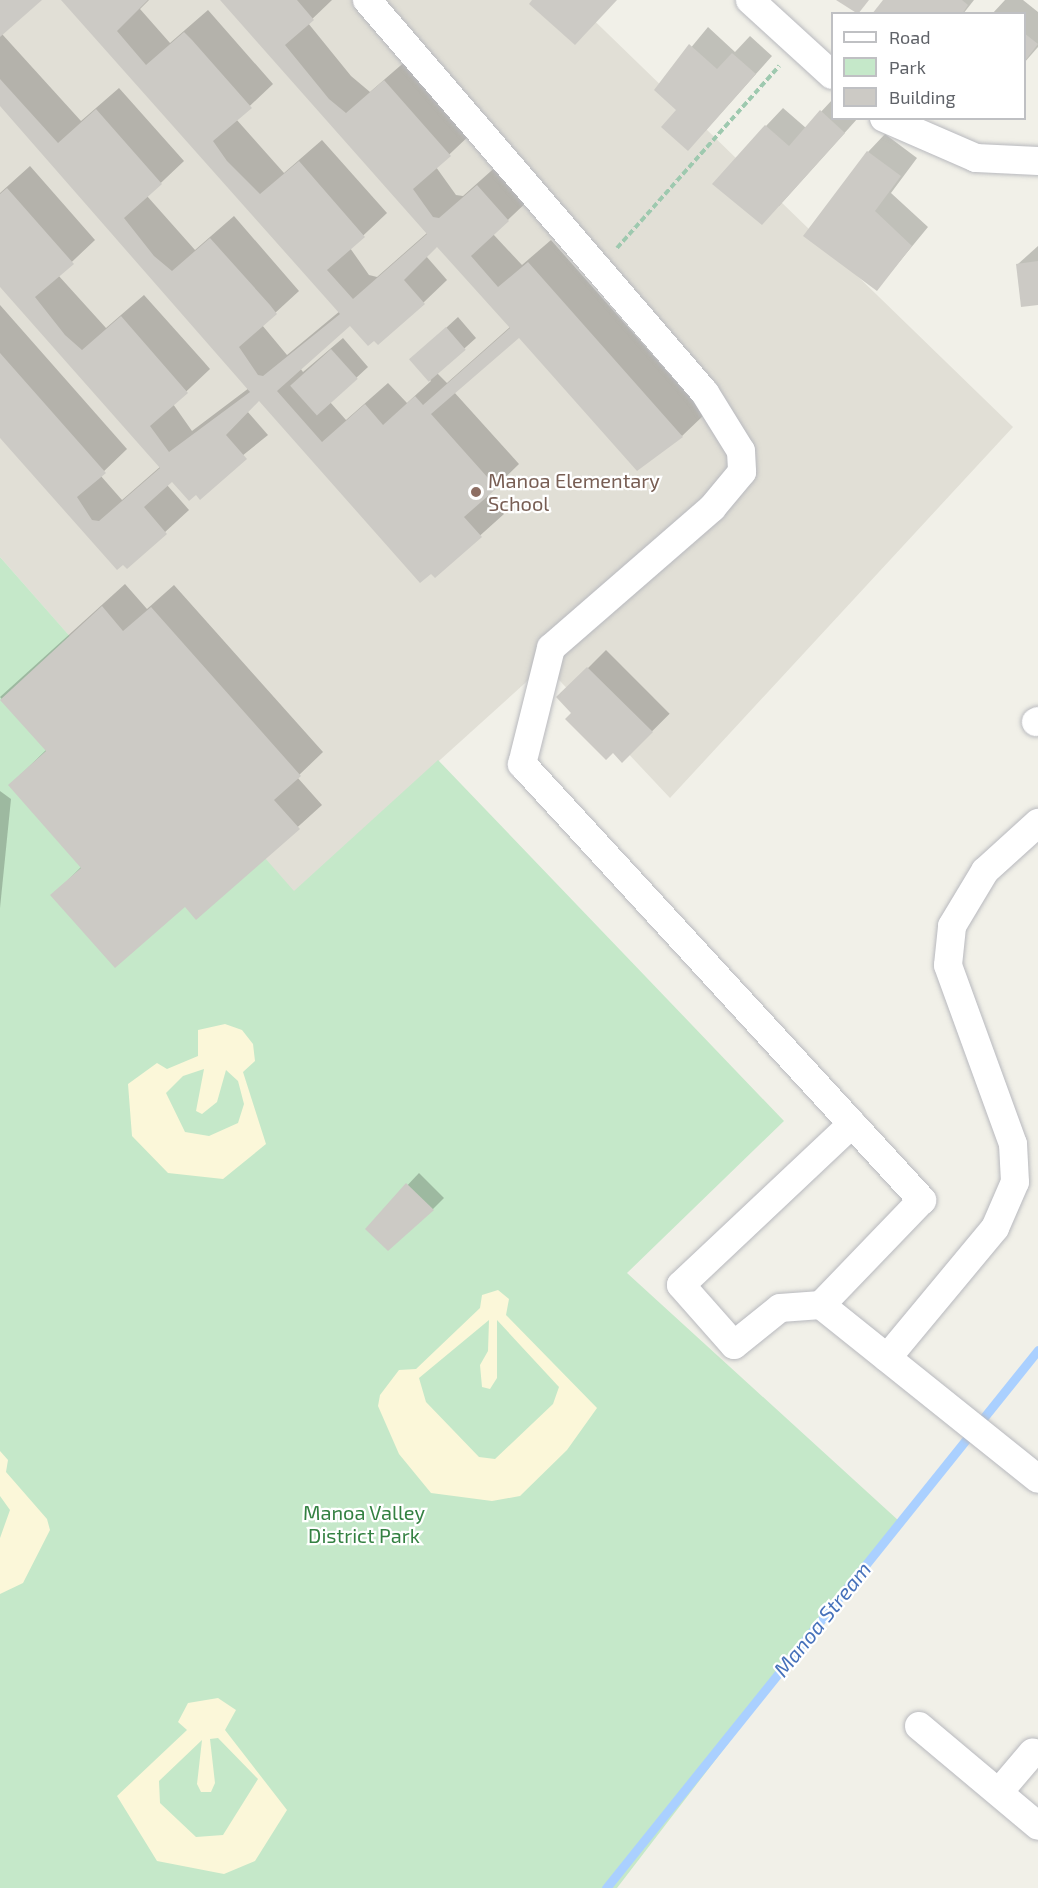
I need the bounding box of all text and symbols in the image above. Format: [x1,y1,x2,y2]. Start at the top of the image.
legend [831,12,1026,120]
text: Road [889,26,930,48]
text: Park [889,56,926,78]
text: Building [889,86,956,108]
place label: Manoa Elementary School [488,468,660,515]
marker: Manoa Elementary School [469,485,483,499]
park label: Manoa Valley District Park [303,1501,425,1548]
water label: Manoa Stream [768,1556,876,1682]

